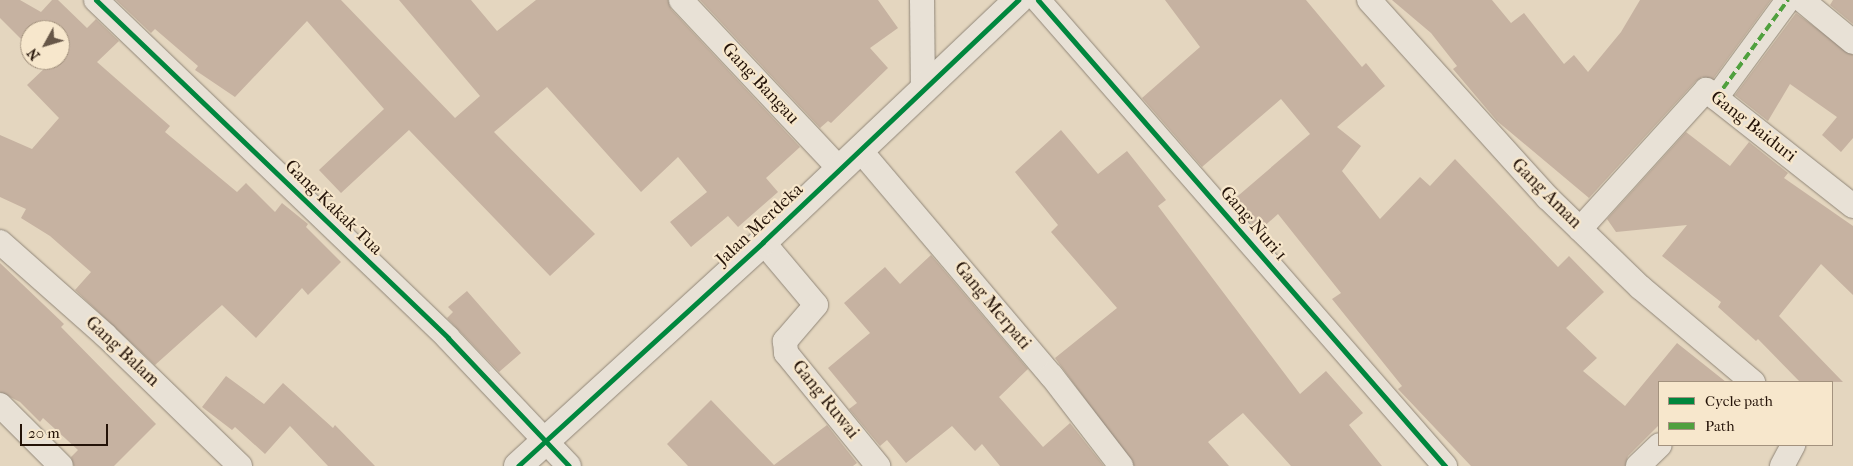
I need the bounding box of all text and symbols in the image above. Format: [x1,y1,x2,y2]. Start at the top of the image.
north arrow [20,20,70,70]
street label: Gang Bangau [717,39,803,129]
text: N [24,45,44,64]
street label: Gang Baiduri [1706,87,1800,167]
street label: Gang Aman [1506,154,1586,234]
street label: Gang Kakak Tua [280,156,386,260]
street label: Jalan Merdeka [712,179,808,271]
street label: Gang Nuri 1 [1215,182,1291,266]
street label: Gang Merpati [949,258,1035,354]
street label: Gang Balam [81,312,163,392]
street label: Gang Ruwai [787,356,863,444]
legend [1658,381,1833,446]
text: Cycle path [1705,392,1773,410]
scale bar [22,414,110,446]
text: Path [1705,417,1735,435]
text: 20 m [28,424,60,442]

